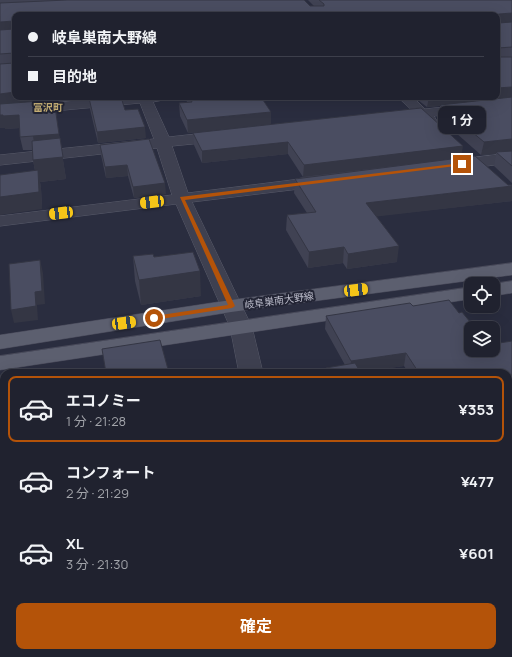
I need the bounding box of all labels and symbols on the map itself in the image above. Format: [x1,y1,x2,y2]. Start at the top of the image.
district label: 富沢町 [33,100,63,114]
callout: 1 分 [438,106,486,134]
route end [453,155,471,173]
car [139,195,165,209]
car [48,206,74,220]
car [343,283,369,297]
street label: 岐阜巣南大野線 [243,288,315,312]
route start [145,309,163,327]
car [111,315,137,331]

